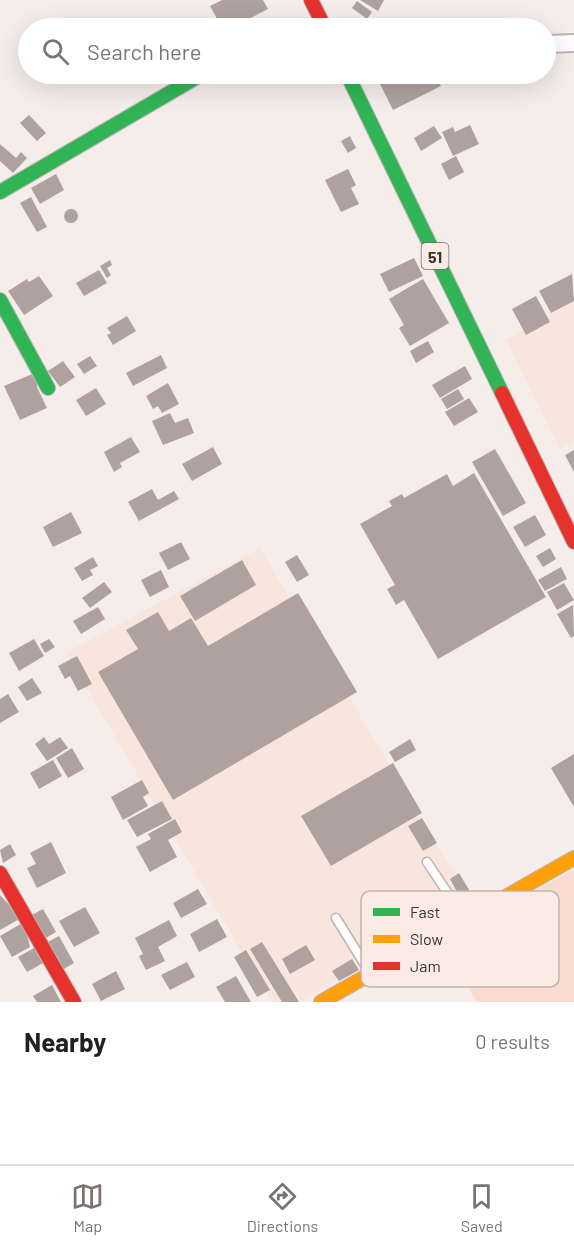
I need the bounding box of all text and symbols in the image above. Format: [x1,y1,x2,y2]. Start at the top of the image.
search box [18,18,556,84]
icon: search [39,35,72,68]
text: Search here [87,38,201,64]
road number: 51 [422,243,448,269]
legend [361,891,559,987]
text: Fast [410,902,440,921]
text: Slow [410,929,443,948]
text: Jam [410,956,441,975]
text: Nearby [24,1026,106,1057]
text: 0 results [475,1029,550,1053]
tab: Map [71,1180,104,1235]
tab: Directions [247,1180,318,1235]
tab: Saved [461,1180,503,1235]

